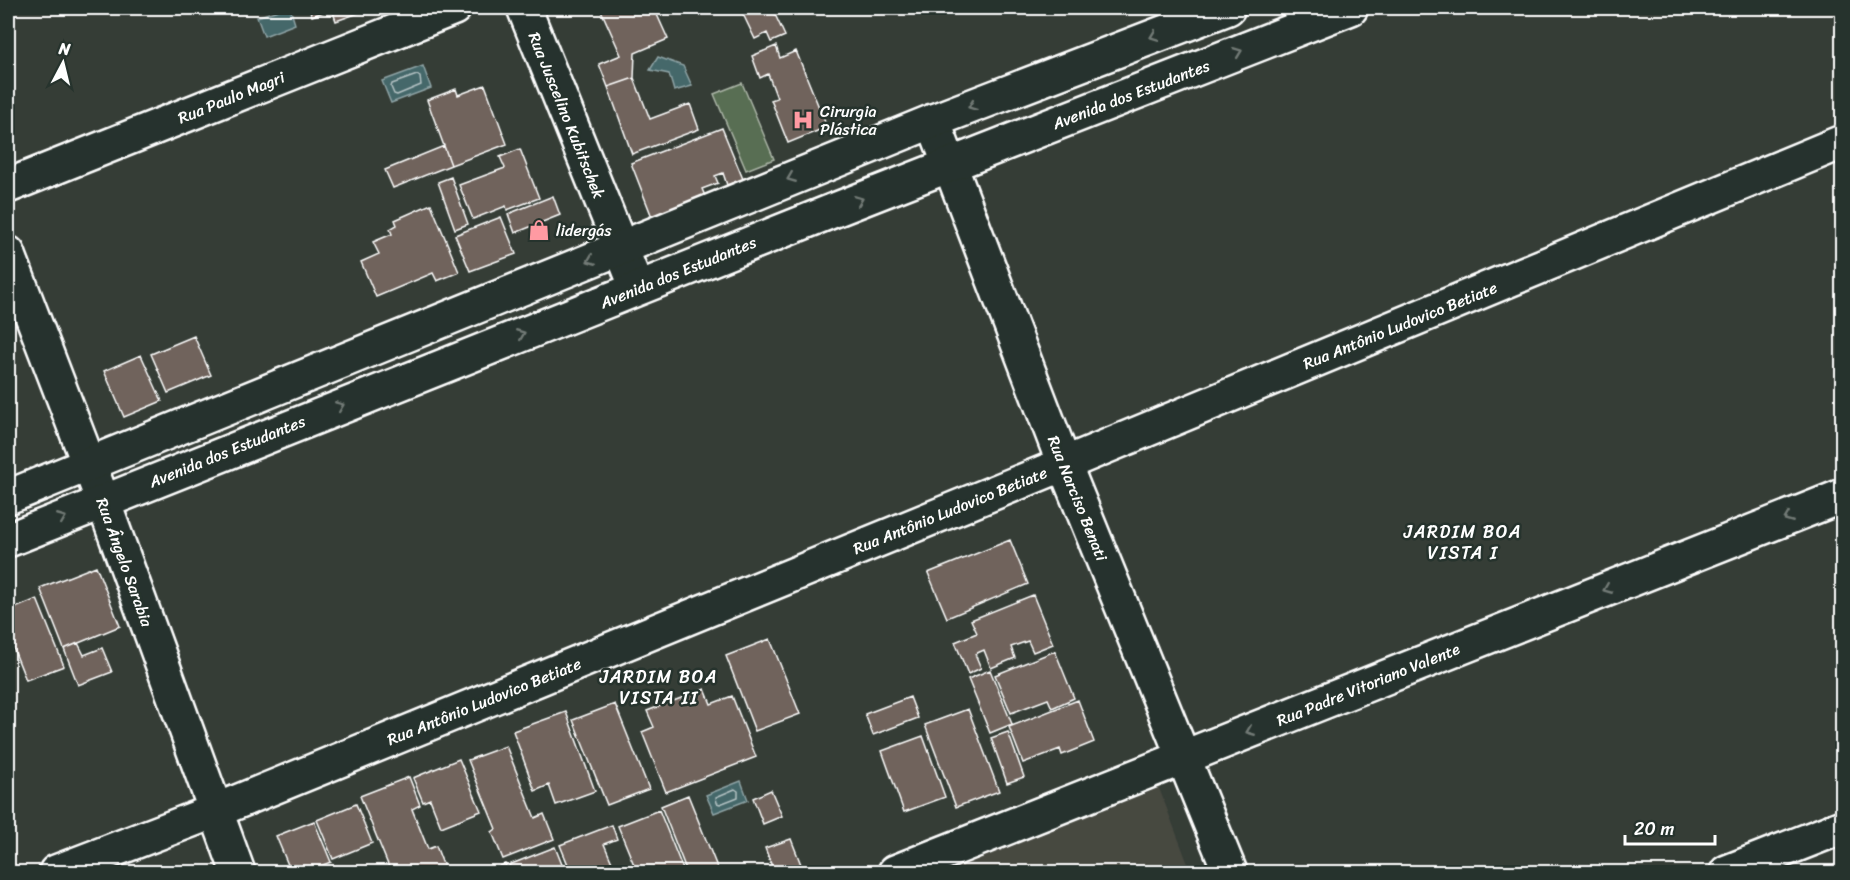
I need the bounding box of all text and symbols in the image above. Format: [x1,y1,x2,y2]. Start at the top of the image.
street label: Rua Juscelino Kubitschek [520,27,613,203]
one-way arrow [1149,29,1160,41]
north arrow [33,33,93,93]
text: N [57,33,73,64]
one-way arrow [1233,46,1243,59]
street label: Avenida dos Estudantes [1047,51,1215,138]
street label: Rua Paulo Magri [173,63,290,132]
place label: Cirurgia Plástica [820,97,878,144]
one-way arrow [967,98,978,111]
hospital icon: Cirurgia Plástica [791,108,815,132]
one-way arrow [786,171,797,183]
one-way arrow [852,195,863,207]
place label: lidergás [556,216,612,245]
shop icon: lidergás [527,218,551,242]
street label: Avenida dos Estudantes [595,228,761,317]
one-way arrow [586,253,597,265]
street label: Rua Antônio Ludovico Betiate [1299,273,1502,378]
one-way arrow [515,329,526,341]
one-way arrow [334,401,345,414]
street label: Avenida dos Estudantes [144,407,310,496]
street label: Rua Narciso Benati [1039,431,1116,566]
street label: Rua Antônio Ludovico Betiate [849,458,1052,563]
street label: Rua Ângelo Sarabia [88,493,162,632]
one-way arrow [1783,511,1794,523]
one-way arrow [55,513,66,525]
district label: JARDIM BOA VISTA I [1403,516,1522,569]
one-way arrow [1602,582,1613,595]
street label: Rua Padre Vitoriano Valente [1272,634,1465,735]
street label: Rua Antônio Ludovico Betiate [383,649,586,754]
district label: JARDIM BOA VISTA II [599,661,718,714]
one-way arrow [1245,723,1255,736]
scale bar [1625,808,1715,846]
text: 20 m [1634,813,1674,845]

